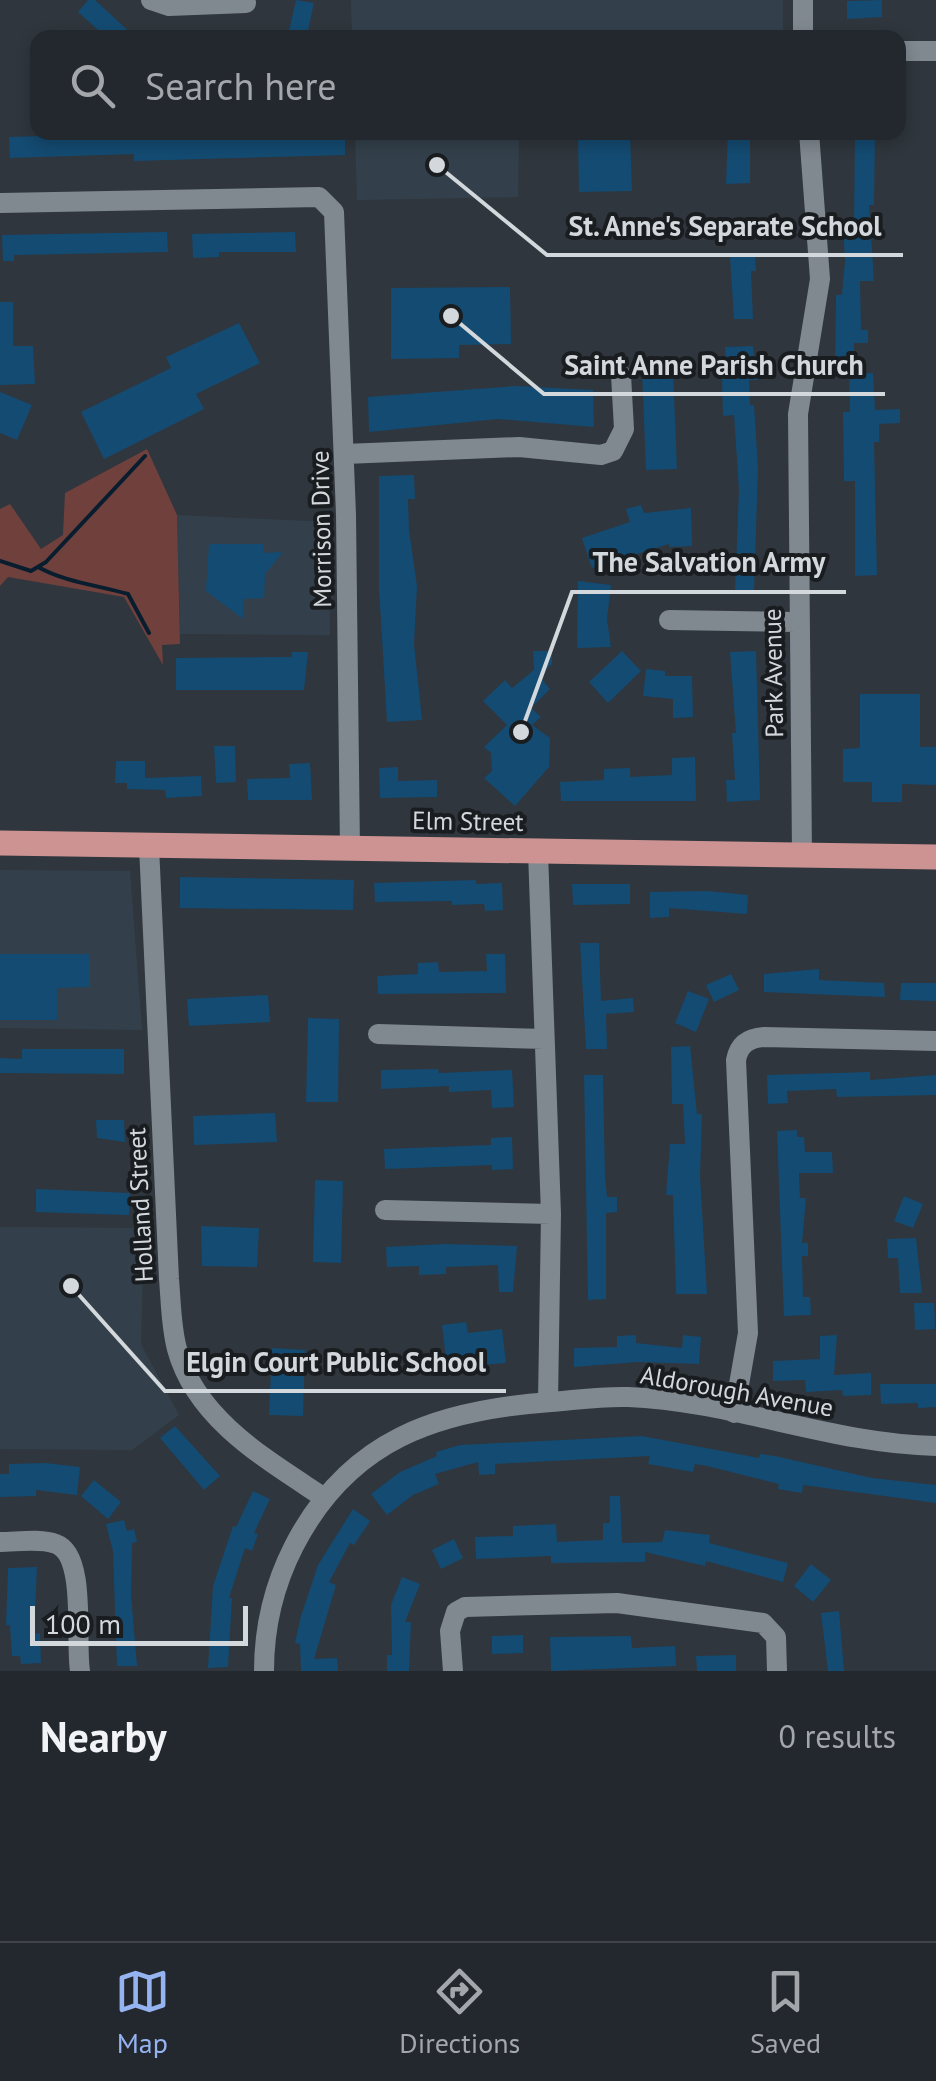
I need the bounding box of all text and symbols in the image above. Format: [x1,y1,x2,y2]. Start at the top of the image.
search box [30,30,906,140]
icon: search [65,58,120,113]
text: Search here [145,61,337,110]
callout: St. Anne's Separate School [547,197,903,255]
text: St. Anne's Separate School [568,207,882,244]
callout: Saint Anne Parish Church [544,336,885,394]
text: Saint Anne Parish Church [564,346,864,383]
street label: Morrison Drive [304,450,338,608]
callout: The Salvation Army [572,534,846,592]
text: The Salvation Army [593,543,826,580]
street label: Park Avenue [756,608,790,738]
street label: Elm Street [412,804,525,838]
street label: Holland Street [120,1126,160,1283]
callout: Elgin Court Public School [165,1333,506,1391]
text: Elgin Court Public School [186,1343,487,1380]
street label: Aldorough Avenue [638,1358,836,1424]
scale bar [30,1601,248,1646]
text: 100 m [45,1605,121,1642]
text: Nearby [40,1709,167,1764]
text: 0 results [778,1715,896,1757]
tab: Map [115,1964,170,2061]
tab: Directions [399,1964,520,2061]
tab: Saved [750,1964,821,2061]

